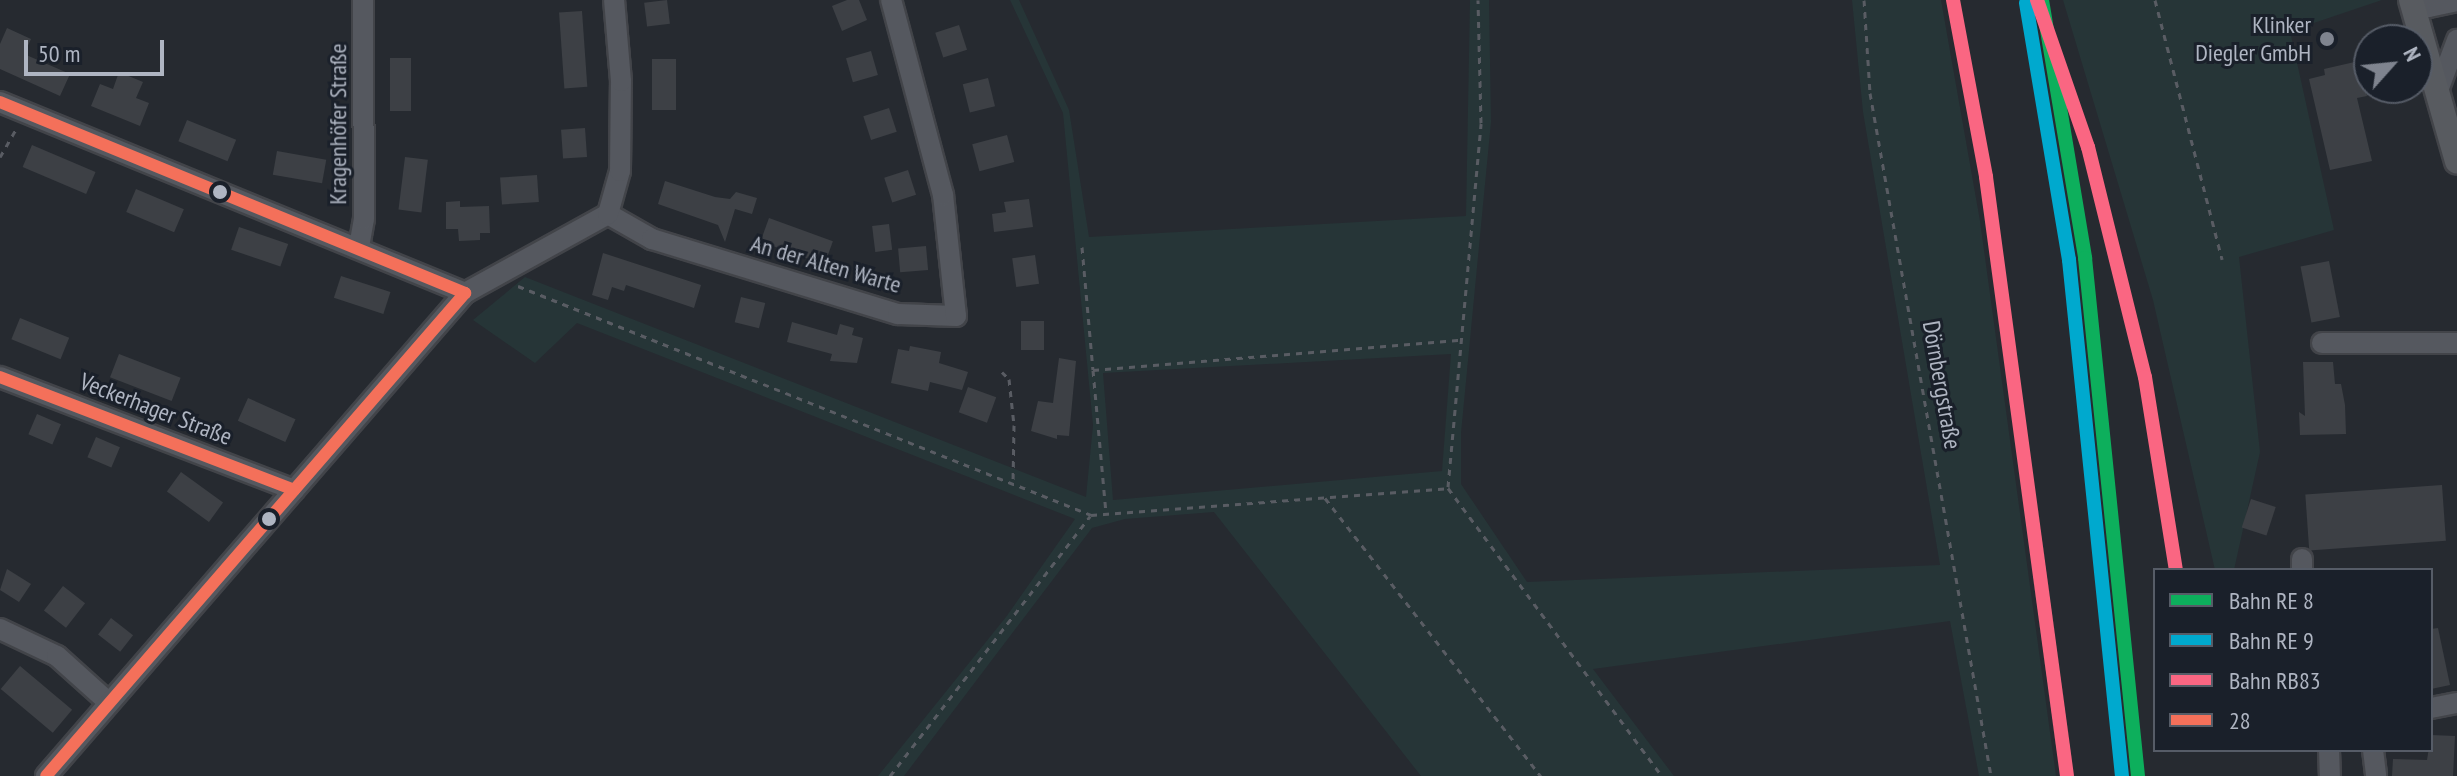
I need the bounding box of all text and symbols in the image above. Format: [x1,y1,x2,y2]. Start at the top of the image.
place label: Klinker Diegler GmbH [2195,11,2311,67]
scale bar [28,24,168,74]
north arrow [2353,24,2433,104]
marker: Klinker Diegler GmbH [2318,30,2336,48]
text: 50 m [38,38,80,69]
text: N [2397,42,2428,66]
street label: Kragenhöfer Straße [324,43,352,205]
unlabelled marker [212,184,228,200]
street label: An der Alten Warte [747,229,905,299]
street label: Dörnbergstraße [1917,319,1967,451]
street label: Veckerhager Straße [76,367,236,451]
unlabelled marker [261,511,277,527]
legend [2153,568,2433,752]
text: Bahn RE 8 [2229,585,2314,616]
text: Bahn RE 9 [2229,625,2314,656]
text: Bahn RB83 [2229,665,2321,696]
text: 28 [2229,705,2251,736]

